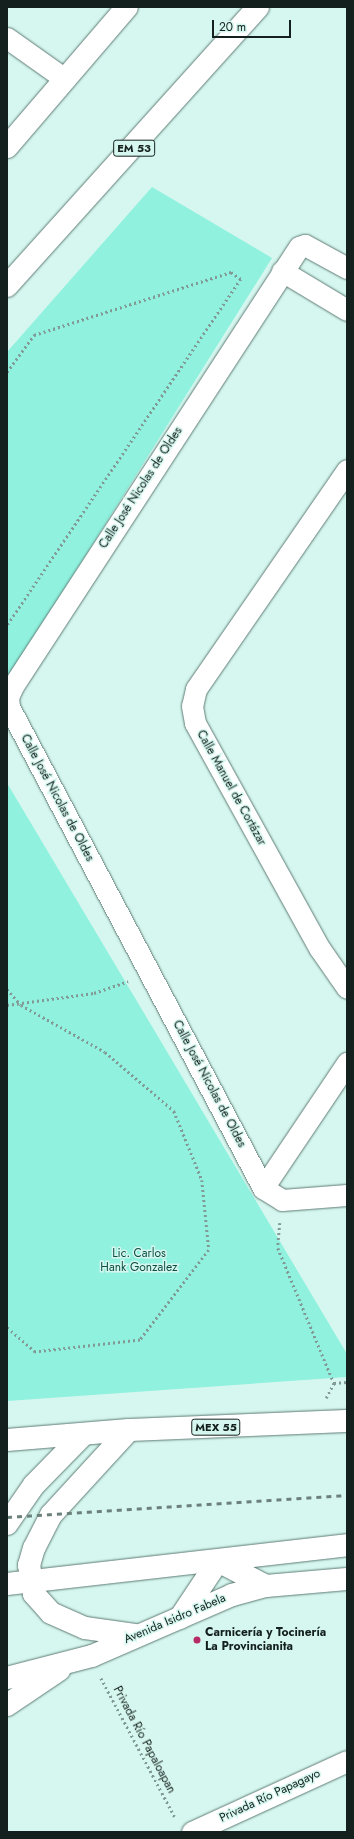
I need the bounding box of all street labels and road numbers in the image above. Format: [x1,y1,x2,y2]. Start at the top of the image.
road number: EM 53 [113,139,155,157]
street label: Calle José Nicolas de Oldes [96,425,186,551]
street label: Calle Manuel de Cortázar [193,728,269,848]
street label: Calle José Nicolas de Oldes [17,732,97,864]
street label: Calle José Nicolas de Oldes [169,1018,249,1150]
road number: MEX 55 [191,1418,241,1436]
street label: Avenida Isidro Fabela [122,1591,228,1647]
street label: Privada Río Papaloapan [110,1684,178,1796]
street label: Privada Río Papagayo [217,1766,323,1826]

